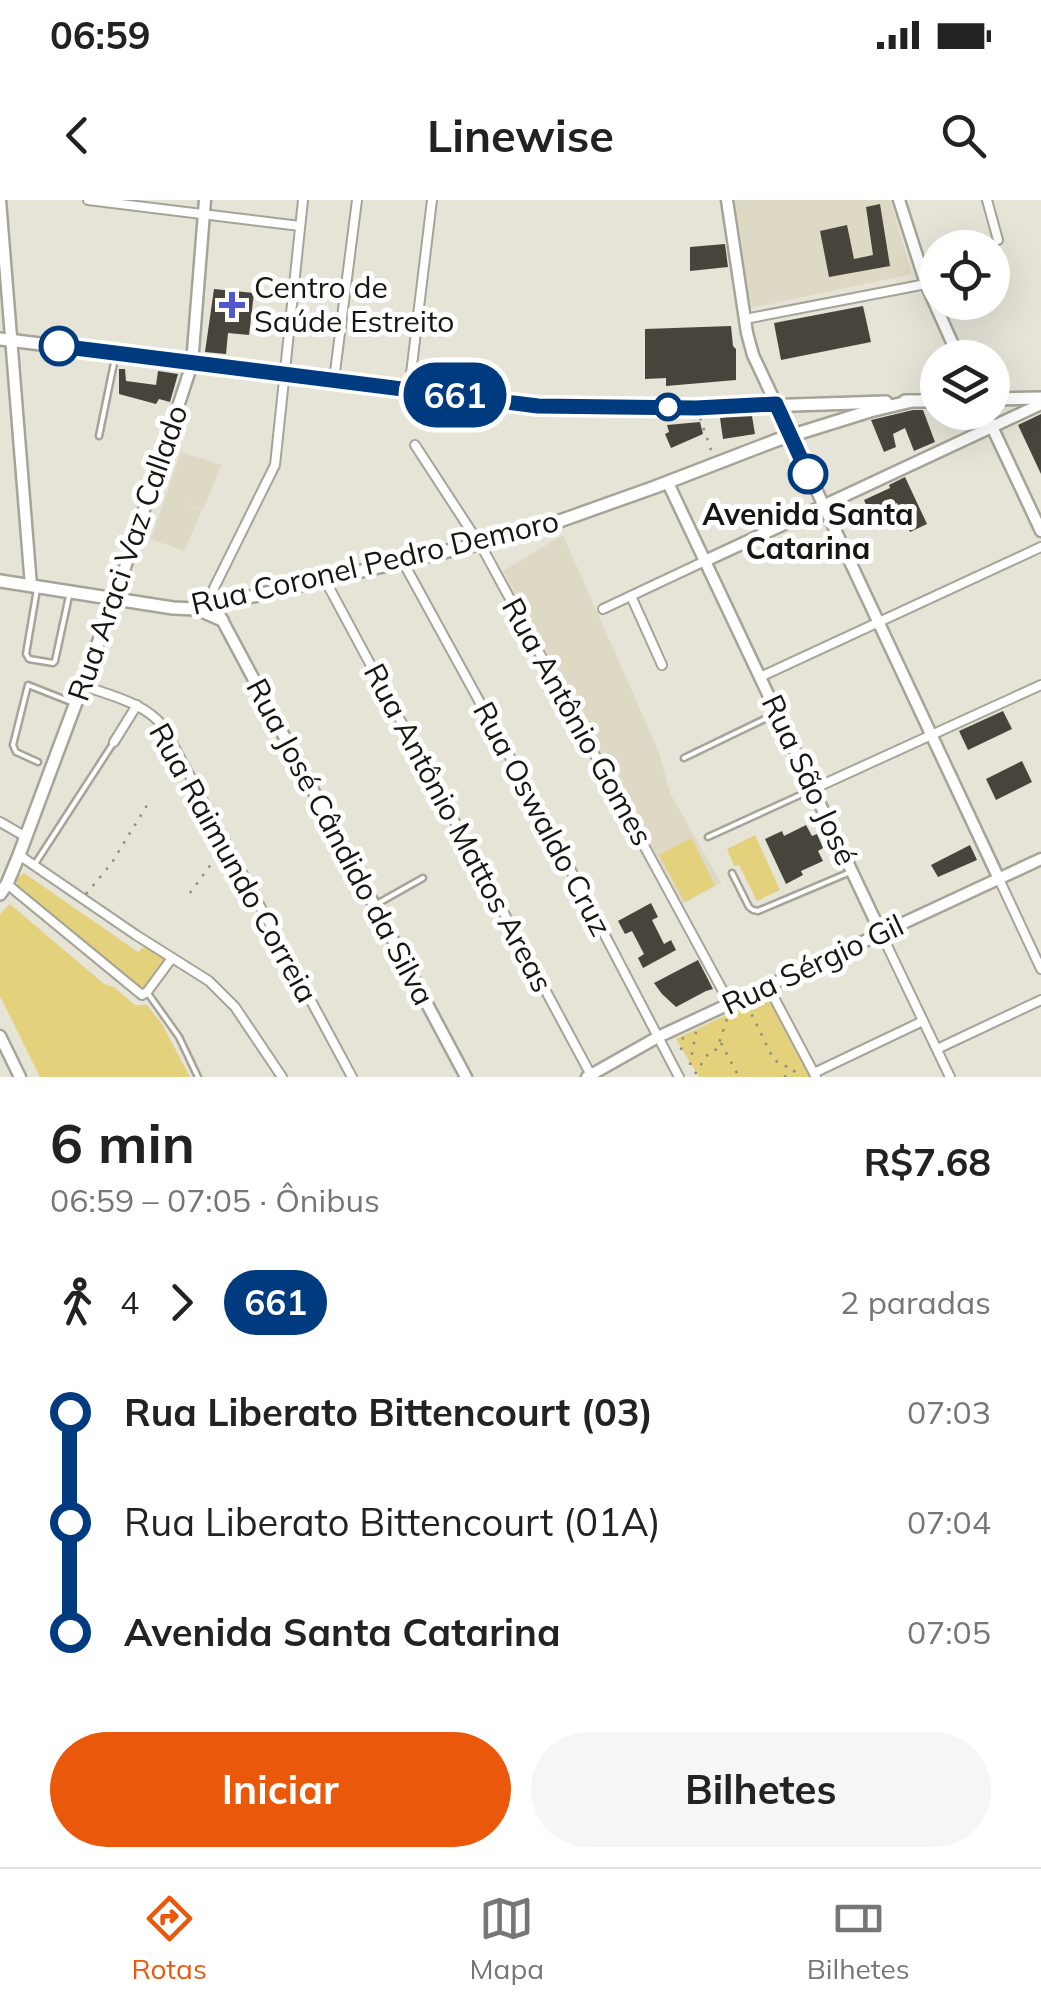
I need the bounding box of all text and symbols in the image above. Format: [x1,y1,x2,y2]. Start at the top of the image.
text: 06:59 [50,11,151,59]
text: Linewise [427,107,614,163]
icon: back [50,108,105,163]
icon: search [936,108,991,163]
map controls [920,230,1010,430]
button: locate [920,230,1010,320]
place label: Centro de Saúde Estreito [254,268,454,340]
marker: Centro de Saúde Estreito [219,292,245,318]
unlabelled marker [40,327,78,365]
button: layers [920,340,1010,430]
line badge: 661 [398,362,512,428]
text: 661 [423,373,487,417]
unlabelled marker [655,394,681,420]
street label: Rua Araci Vaz Callado [59,400,196,706]
marker: Avenida Santa Catarina [789,455,827,493]
place label: Avenida Santa Catarina [702,495,914,567]
street label: Rua Coronel Pedro Demoro [187,501,562,623]
street label: Rua Antônio Gomes [494,591,662,852]
street label: Rua Antônio Mattos Areas [356,657,562,998]
street label: Rua José Cândido da Silva [239,672,443,1011]
street label: Rua São José [754,688,866,871]
street label: Rua Oswaldo Cruz [465,695,621,942]
street label: Rua Raimundo Correia [141,716,327,1009]
street label: Rua Sérgio Gil [716,905,909,1023]
text: 6 min [50,1108,195,1177]
text: R$7.68 [864,1138,991,1186]
text: 06:59 – 07:05 · Ônibus [50,1180,380,1220]
icon: walk [50,1275,105,1330]
icon: forward [154,1275,209,1330]
text: 661 [244,1280,307,1324]
text: 4 [120,1282,139,1322]
text: 2 paradas [840,1282,991,1322]
text: Rua Liberato Bittencourt (03) [124,1388,653,1436]
text: 07:03 [907,1392,991,1432]
text: Rua Liberato Bittencourt (01A) [124,1498,661,1546]
text: 07:04 [907,1502,991,1542]
text: Avenida Santa Catarina [124,1608,560,1656]
text: 07:05 [907,1612,991,1652]
button: Iniciar [50,1732,511,1847]
button: Bilhetes [531,1732,991,1847]
tab: Rotas [131,1891,207,1986]
tab: Mapa [470,1891,544,1986]
tab: Bilhetes [807,1891,910,1986]

